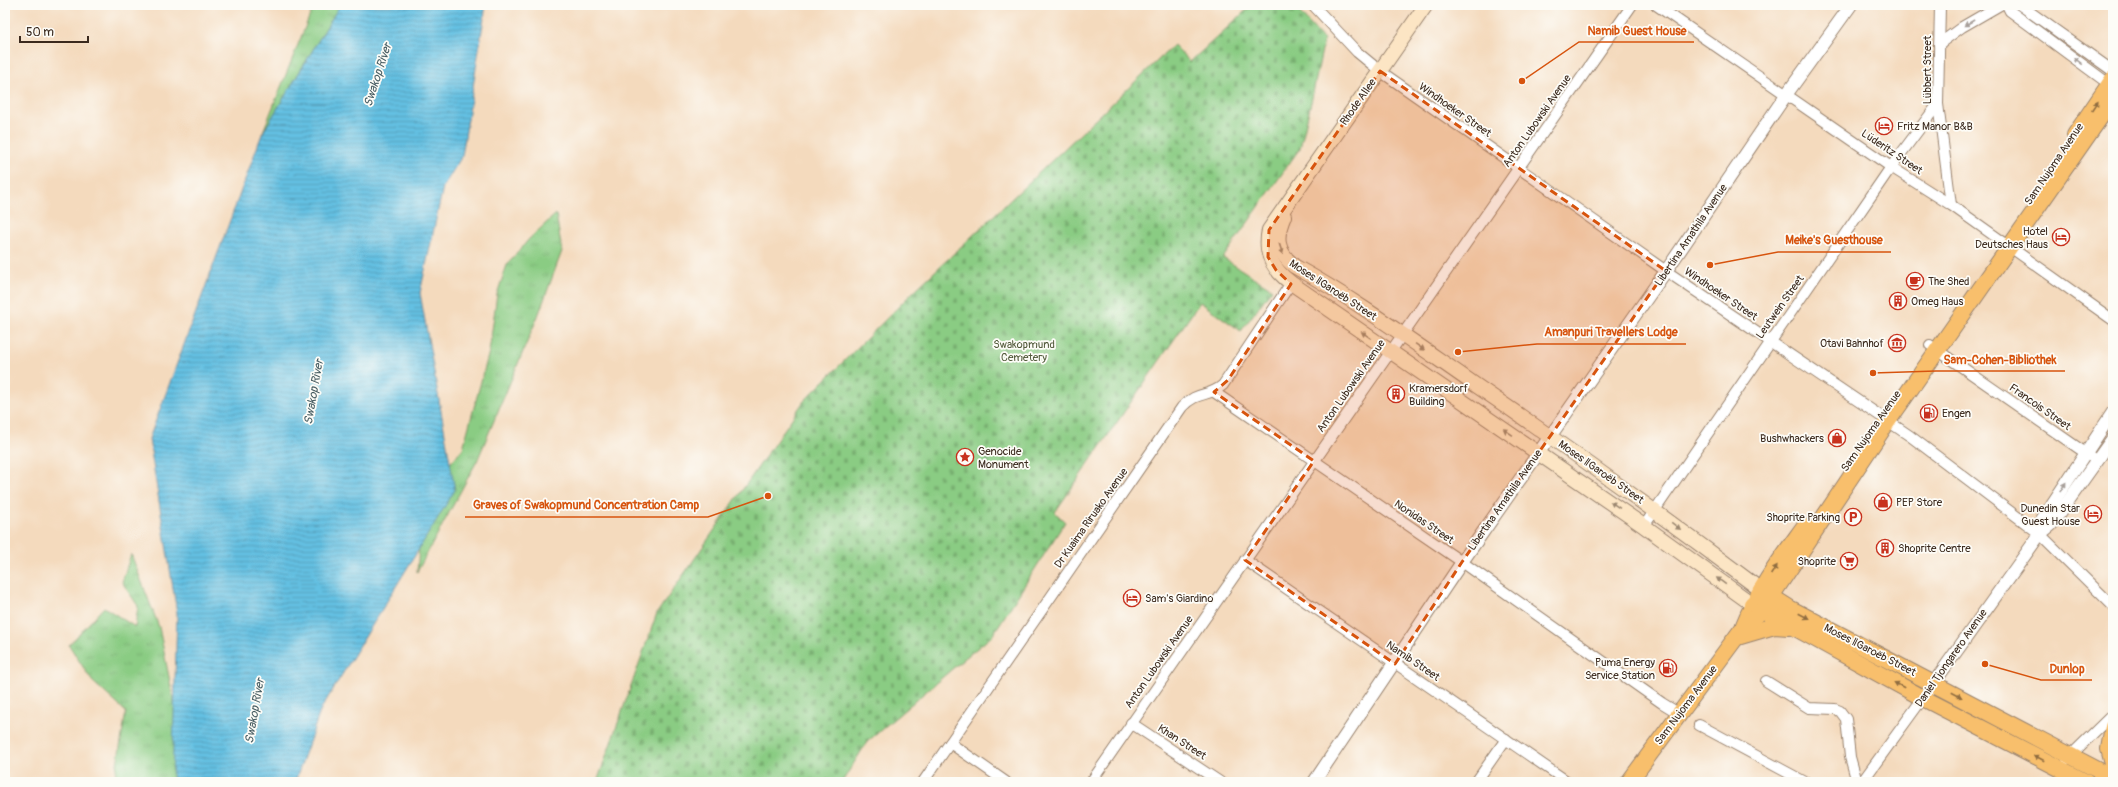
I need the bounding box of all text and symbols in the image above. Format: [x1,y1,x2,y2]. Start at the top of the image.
scale bar [20,18,88,44]
callout: Namib Guest House [1579,18,1694,42]
one-way arrow [1963,20,1975,27]
text: Namib Guest House [1587,24,1688,39]
text: 50 m [26,25,54,40]
street label: Lübbert Street [1921,35,1934,104]
water label: Swakop River [361,40,396,108]
one-way arrow [2072,57,2083,66]
street label: Anton Lubowski Avenue [1500,72,1574,170]
street label: Rhode Allee [1337,76,1379,128]
street label: Windhoeker Street [1416,80,1494,140]
one-way arrow [2091,100,2099,111]
hotel icon: Fritz Manor B&B [1874,116,1894,136]
place label: Fritz Manor B&B [1897,120,1973,133]
street label: Sam Nujoma Avenue [2022,120,2087,207]
street label: Lüderitz Street [1859,127,1926,178]
street label: Libertina Amathila Avenue [1652,181,1730,288]
place label: Hotel Deutsches Haus [1975,225,2048,251]
hotel icon: Hotel Deutsches Haus [2051,227,2071,247]
callout: Meike's Guesthouse [1778,228,1891,252]
text: Meike's Guesthouse [1785,233,1884,248]
one-way arrow [1278,243,1284,255]
street label: Moses ǁGaroëb Street [1287,257,1380,323]
street label: Windhoeker Street [1682,265,1761,324]
cafe icon: The Shed [1905,271,1925,291]
street label: Leutwein Street [1753,272,1807,341]
place label: The Shed [1928,275,1969,288]
building icon: Omeg Haus [1888,291,1908,311]
place label: Omeg Haus [1911,295,1963,308]
callout: Amanpuri Travellers Lodge [1537,320,1686,344]
text: Amanpuri Travellers Lodge [1544,325,1679,340]
one-way arrow [1361,331,1371,339]
museum icon: Otavi Bahnhof [1887,333,1907,353]
street label: Anton Lubowski Avenue [1314,337,1388,435]
place label: Otavi Bahnhof [1820,337,1885,350]
park label: Swakopmund Cemetery [993,338,1055,364]
one-way arrow [1415,343,1425,351]
callout: Sam-Cohen-Bibliothek [1936,347,2065,371]
text: Sam-Cohen-Bibliothek [1943,353,2058,368]
water label: Swakop River [301,357,327,426]
street label: Francois Street [2007,381,2074,433]
place label: Kramersdorf Building [1409,382,1469,408]
building icon: Kramersdorf Building [1386,384,1406,404]
street label: Sam Nujoma Avenue [1838,388,1904,474]
fuel station icon: Engen [1919,403,1939,423]
place label: Engen [1942,407,1971,420]
one-way arrow [1503,428,1513,436]
shop icon: Bushwhackers [1827,428,1847,448]
place label: Bushwhackers [1760,432,1824,445]
street label: Moses ǁGaroëb Street [1556,438,1647,507]
place label: Genocide Monument [978,445,1029,471]
place icon: Genocide Monument [955,447,975,467]
street label: Libertina Amathila Avenue [1465,447,1545,553]
street label: Dr Kuaima Riruako Avenue [1052,465,1131,570]
one-way arrow [2059,482,2067,492]
shop icon: PEP Store [1873,492,1893,512]
callout: Graves of Swakopmund Concentration Camp [465,493,708,517]
place label: PEP Store [1896,496,1943,509]
street label: Nonidas Street [1392,497,1457,547]
text: Graves of Swakopmund Concentration Camp [473,498,699,513]
one-way arrow [1609,502,1621,509]
place label: Dunedin Star Guest House [2020,502,2081,528]
hotel icon: Dunedin Star Guest House [2083,504,2103,524]
parking icon: Shoprite Parking [1843,507,1863,527]
place label: Shoprite Parking [1766,511,1840,524]
one-way arrow [1670,521,1681,530]
building icon: Shoprite Centre [1875,538,1895,558]
place label: Shoprite Centre [1898,542,1971,555]
supermarket icon: Shoprite [1839,551,1859,571]
place label: Shoprite [1797,555,1837,568]
one-way arrow [1770,564,1778,575]
one-way arrow [1715,577,1726,585]
hotel icon: Sam's Giardino [1122,588,1142,608]
place label: Sam's Giardino [1145,592,1214,605]
street label: Daniel Tjongarero Avenue [1912,606,1990,709]
street label: Anton Lubowski Avenue [1122,613,1196,711]
one-way arrow [1798,613,1810,619]
street label: Moses ǁGaroëb Street [1822,621,1919,679]
street label: Namib Street [1384,638,1443,684]
place label: Puma Energy Service Station [1585,656,1655,682]
callout: Dunlop [2041,656,2092,680]
fuel station icon: Puma Energy Service Station [1658,658,1678,678]
street label: Sam Nujoma Avenue [1652,662,1720,747]
text: Dunlop [2049,662,2085,677]
water label: Swakop River [242,676,268,745]
one-way arrow [1893,682,1905,688]
one-way arrow [1951,692,1963,699]
street label: Khan Street [1155,722,1209,763]
one-way arrow [2033,755,2045,761]

